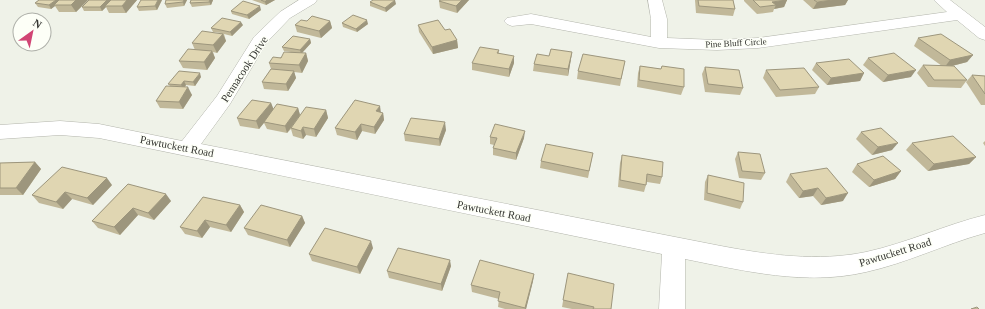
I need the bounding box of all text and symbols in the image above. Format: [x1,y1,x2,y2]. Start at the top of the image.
north arrow [12,12,52,52]
text: N [31,16,44,31]
street label: Pennacook Drive [218,34,270,104]
street label: Pine Bluff Circle [705,36,767,50]
street label: Pawtuckett Road [139,133,215,159]
street label: Pawtuckett Road [456,198,532,224]
street label: Pawtuckett Road [857,235,933,269]

